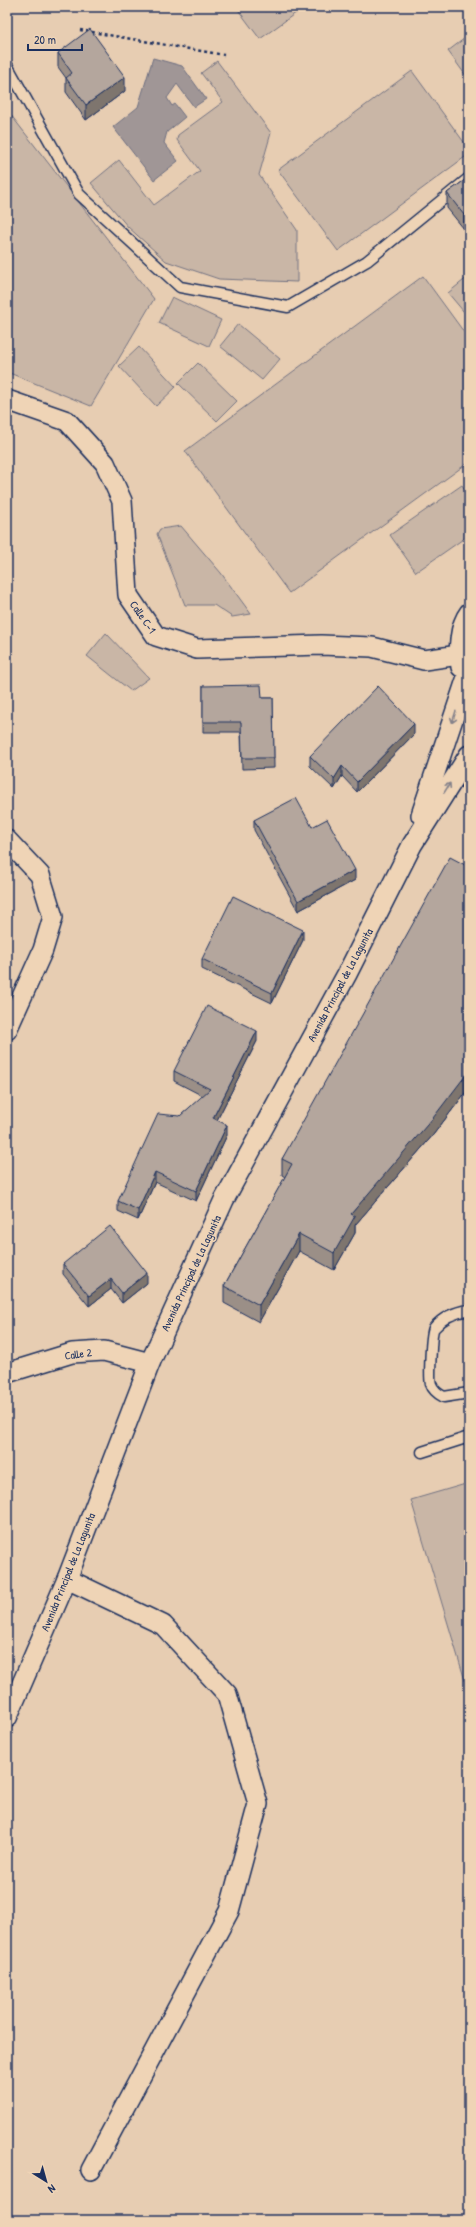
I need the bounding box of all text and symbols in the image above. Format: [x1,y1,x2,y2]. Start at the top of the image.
scale bar [28,26,82,52]
text: 20 m [34,31,56,48]
street label: Calle C-1 [127,598,159,636]
one-way arrow [450,710,457,723]
one-way arrow [443,782,451,794]
street label: Avenida Principal de La Lagunita [304,925,376,1044]
street label: Avenida Principal de La Lagunita [158,1212,224,1333]
street label: Calle 2 [64,1345,92,1363]
street label: Avenida Principal de La Lagunita [38,1510,98,1633]
north arrow [26,2161,66,2201]
text: N [45,2182,59,2196]

